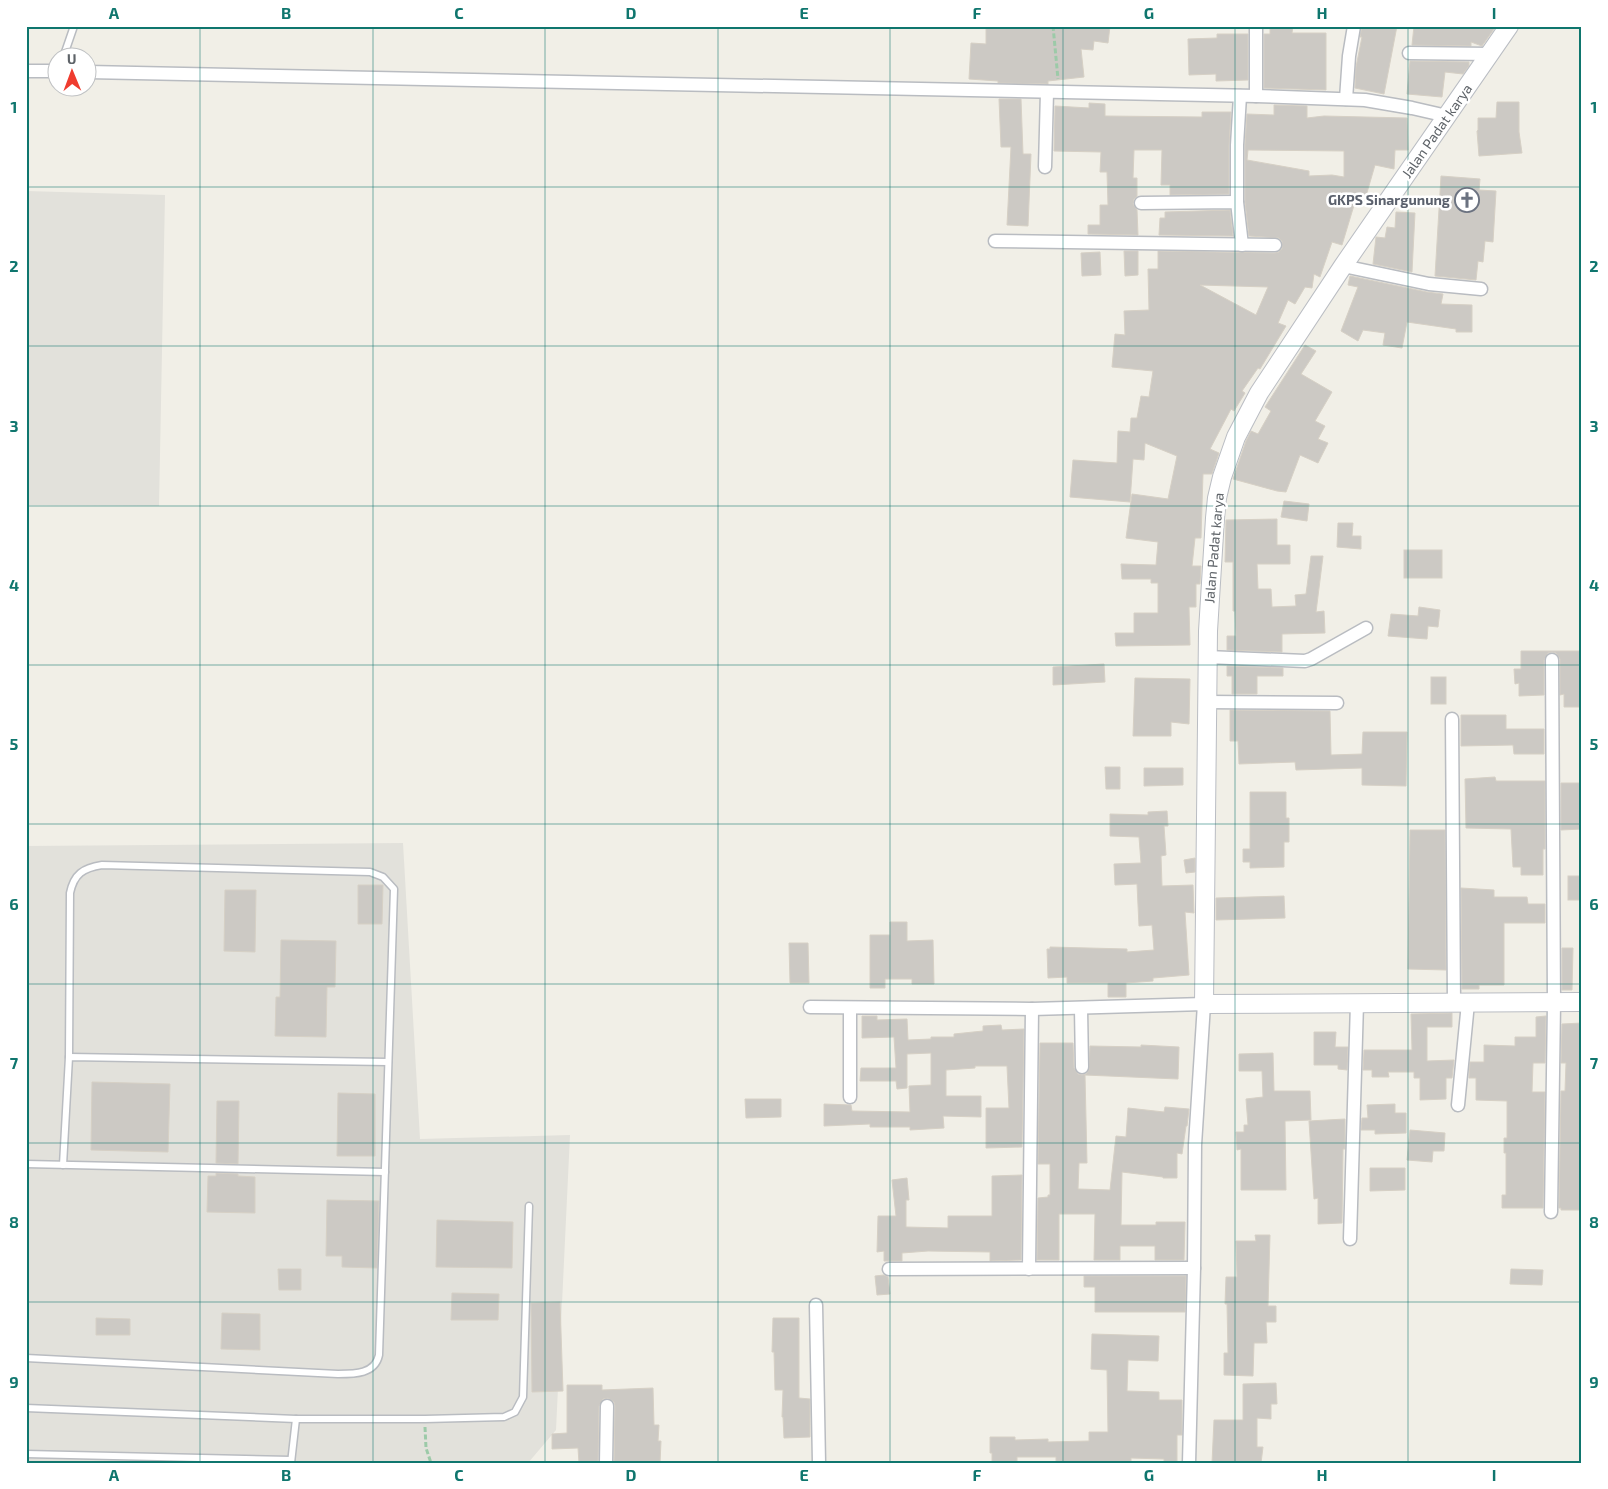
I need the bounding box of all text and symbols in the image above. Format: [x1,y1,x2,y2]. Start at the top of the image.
text: A [109,3,120,22]
text: B [281,3,291,22]
text: C [454,3,464,22]
text: D [626,3,637,22]
text: E [799,3,809,22]
text: F [973,3,982,22]
text: G [1144,3,1154,22]
text: H [1316,3,1328,22]
text: I [1492,3,1496,22]
north arrow [48,48,98,98]
text: U [67,50,77,67]
street label: Jalan Padat karya [1398,80,1475,181]
text: 1 [11,97,17,116]
text: 1 [1591,97,1597,116]
church icon: GKPS Sinargunung [1454,187,1480,213]
place label: GKPS Sinargunung [1328,191,1450,208]
text: 2 [9,256,19,275]
text: 2 [1589,256,1599,275]
text: 3 [9,416,19,435]
text: 3 [1589,416,1599,435]
street label: Jalan Padat karya [1200,492,1227,604]
text: 4 [9,575,19,594]
text: 4 [1589,575,1599,594]
text: 5 [10,734,19,753]
text: 5 [1590,734,1599,753]
text: 6 [9,894,19,913]
text: 6 [1589,894,1599,913]
text: 7 [10,1053,19,1072]
text: 7 [1590,1053,1599,1072]
text: 8 [9,1212,19,1231]
text: 8 [1589,1212,1599,1231]
text: 9 [9,1372,19,1391]
text: 9 [1589,1372,1599,1391]
text: A [109,1465,120,1484]
text: B [281,1465,291,1484]
text: C [454,1465,464,1484]
text: D [626,1465,637,1484]
text: E [799,1465,809,1484]
text: F [973,1465,982,1484]
text: G [1144,1465,1154,1484]
text: H [1316,1465,1328,1484]
text: I [1492,1465,1496,1484]

